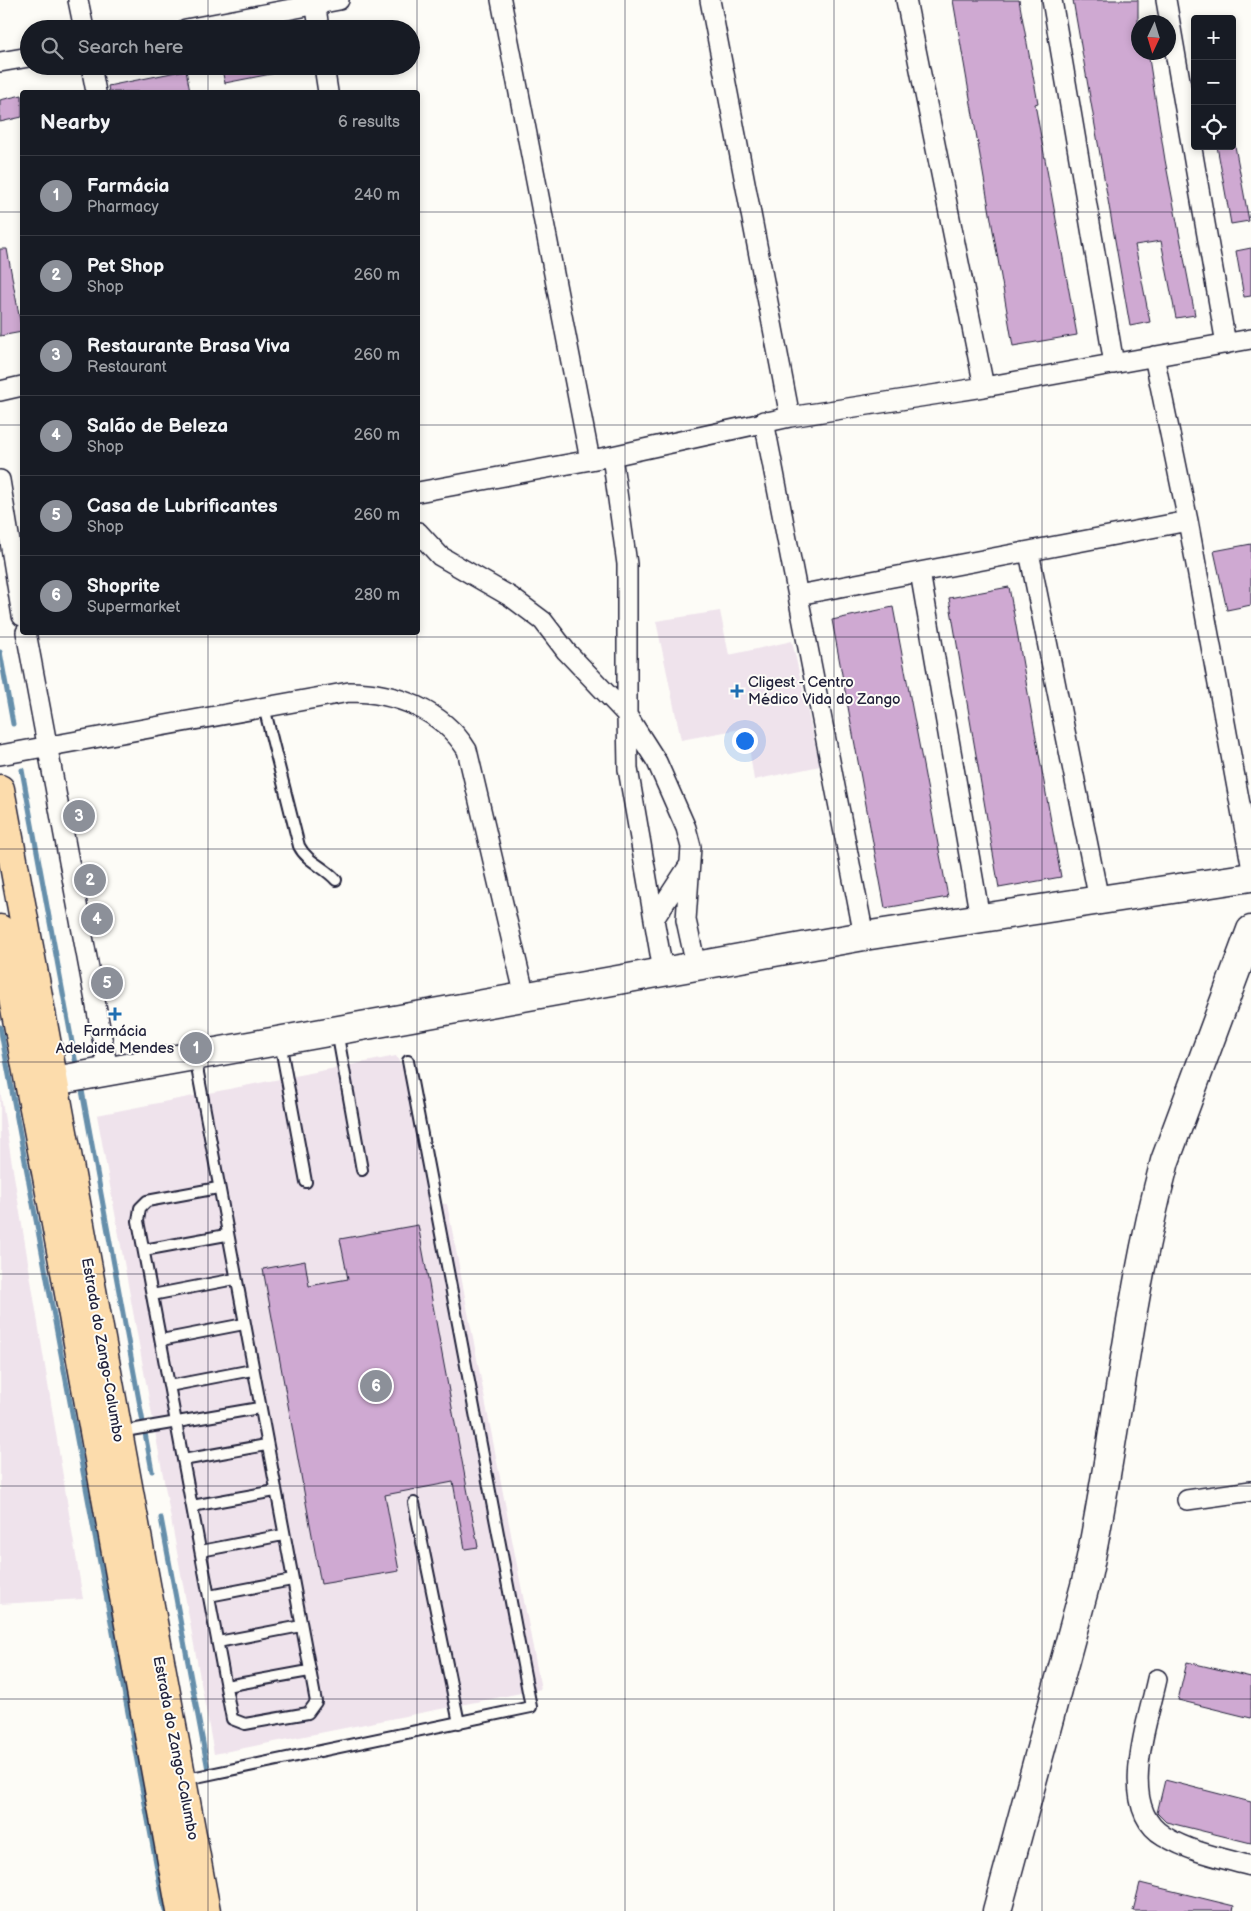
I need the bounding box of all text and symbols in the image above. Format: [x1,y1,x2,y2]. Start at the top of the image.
north arrow [1131,15,1176,60]
map controls [1191,15,1236,150]
button: + [1191,15,1236,60]
search box [20,20,420,75]
icon: search [38,34,66,62]
text: Search here [78,36,183,59]
button: − [1191,60,1236,105]
button: locate [1191,105,1236,150]
text: Nearby [40,110,110,135]
text: 6 results [338,113,400,132]
text: Farmácia [87,175,170,198]
text: 1 [53,186,59,205]
text: 240 m [354,186,400,205]
text: Pharmacy [87,198,159,217]
text: Pet Shop [87,255,164,278]
text: 2 [51,266,61,285]
text: 260 m [354,266,400,285]
text: Shop [87,278,124,297]
text: Restaurante Brasa Viva [87,335,290,358]
text: 3 [51,346,61,365]
text: 260 m [354,346,400,365]
text: Restaurant [87,358,167,377]
text: Salão de Beleza [87,415,228,438]
text: 4 [51,426,61,445]
text: 260 m [354,426,400,445]
text: Shop [87,438,124,457]
text: Casa de Lubrificantes [87,495,278,518]
text: 5 [51,506,61,525]
text: 260 m [354,506,400,525]
text: Shop [87,518,124,537]
text: Shoprite [87,575,160,598]
text: 6 [51,586,61,605]
text: 280 m [354,586,400,605]
text: Supermarket [87,598,180,617]
place label: Cligest - Centro Médico Vida do Zango [748,673,901,709]
marker: Cligest - Centro Médico Vida do Zango [730,684,744,698]
your location [732,728,758,754]
pin: 3 [63,797,95,835]
pin: 2 [74,861,106,899]
pin: 4 [81,900,113,938]
pin: 5 [91,964,123,1002]
marker: Farmácia Adelaide Mendes [109,1008,121,1020]
place label: Farmácia Adelaide Mendes [56,1022,175,1058]
pin: 1 [180,1029,212,1067]
street label: Estrada do Zango-Calumbo [77,1256,128,1444]
pin: 6 [360,1367,392,1405]
street label: Estrada do Zango-Calumbo [148,1654,203,1842]

